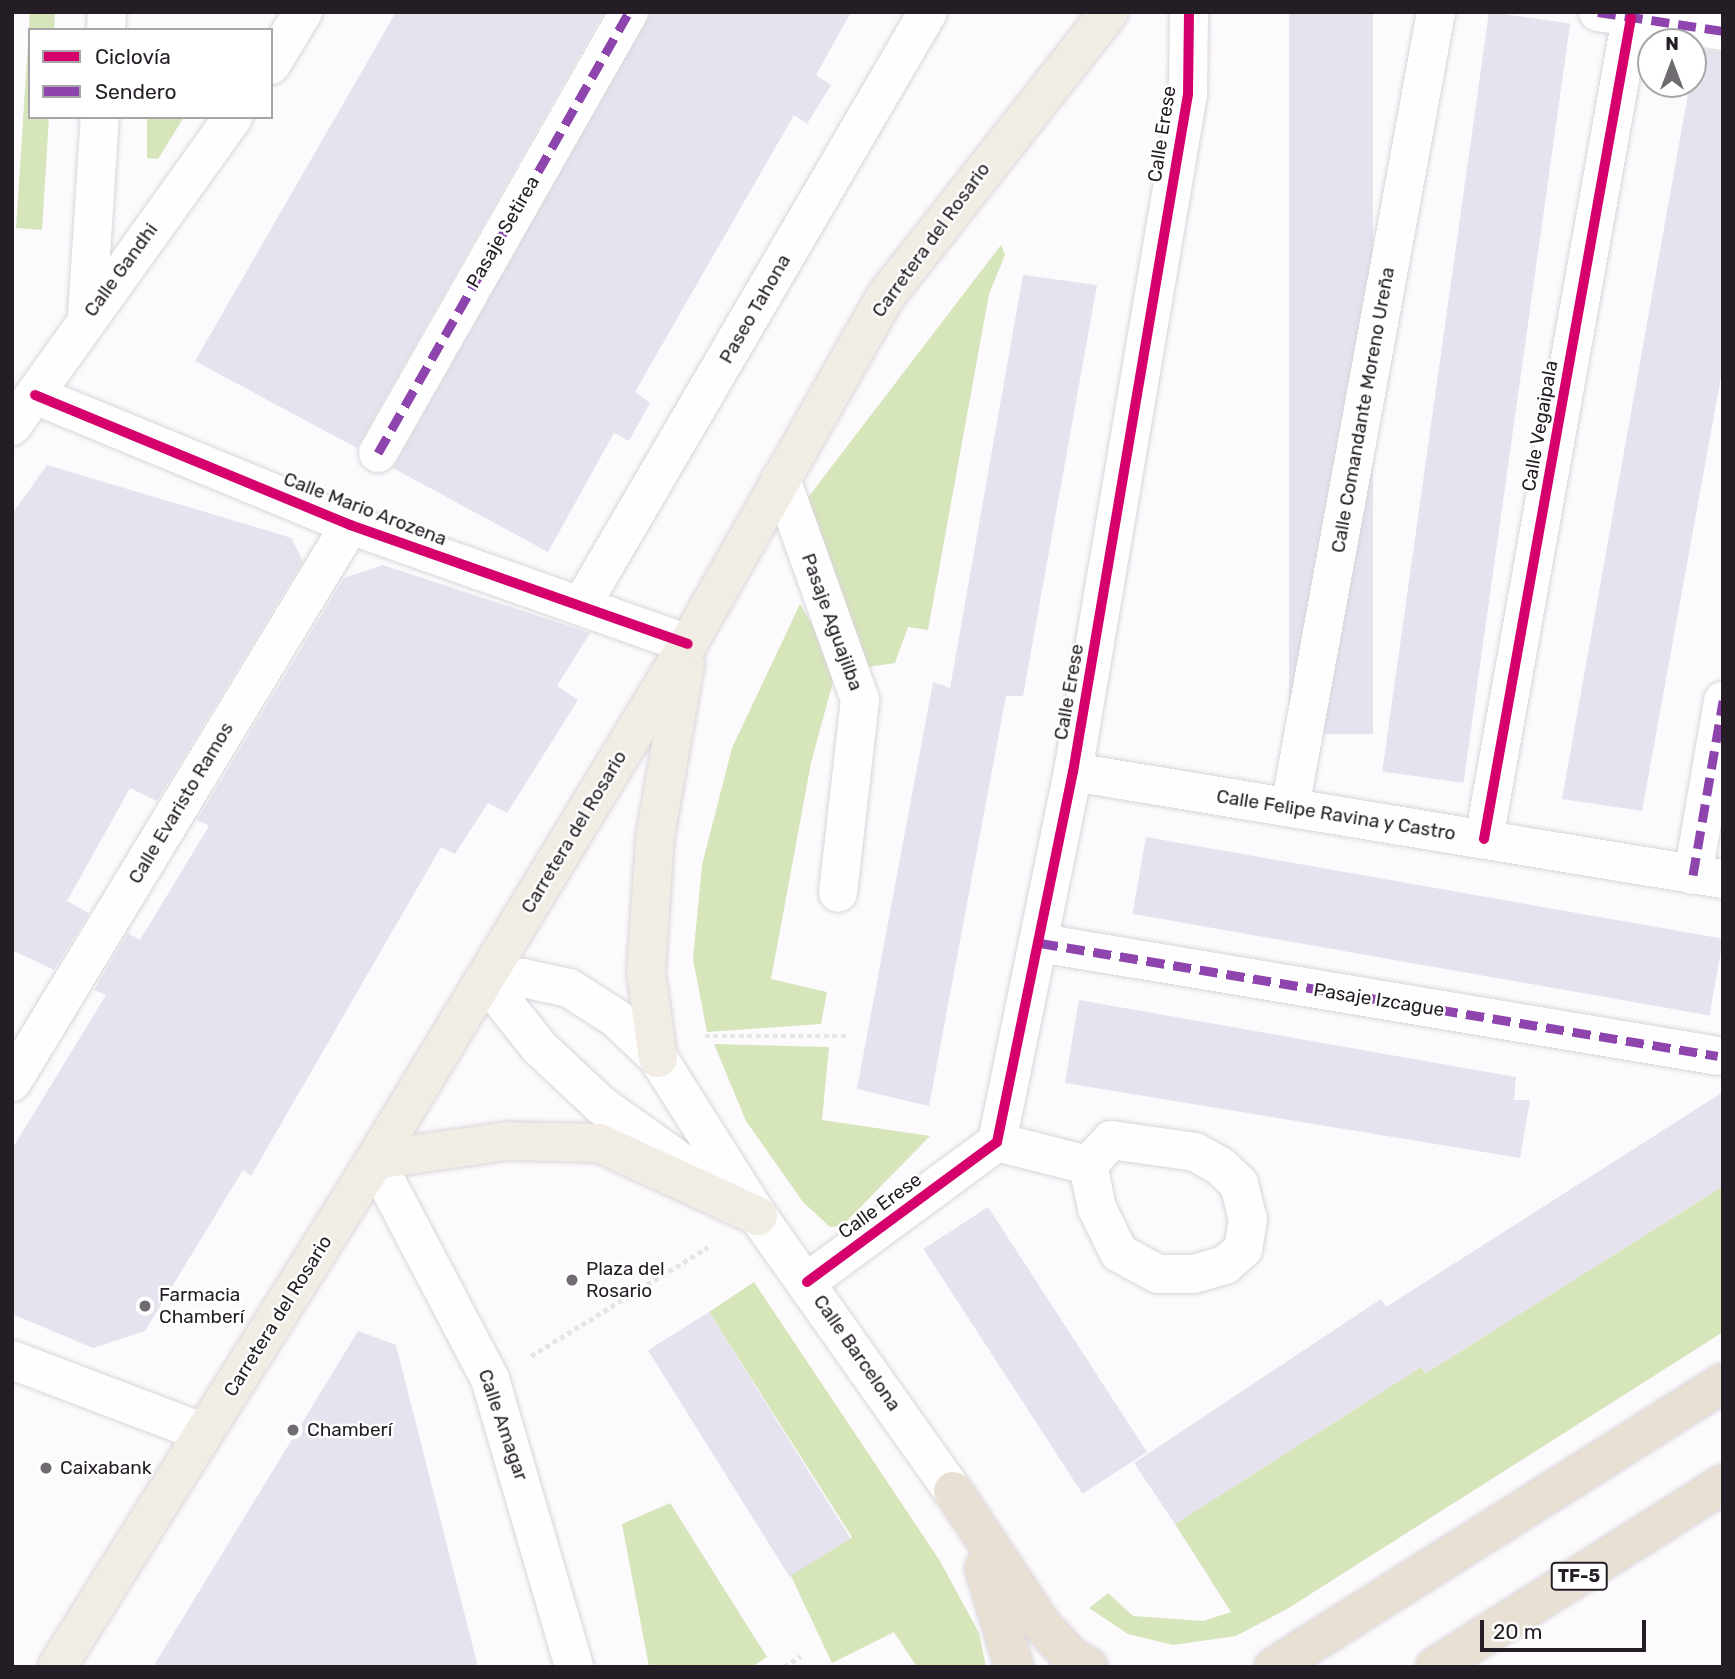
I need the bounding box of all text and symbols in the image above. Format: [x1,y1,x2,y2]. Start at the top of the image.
legend [28,28,273,119]
north arrow [1637,28,1707,98]
text: N [1665,32,1679,55]
text: Ciclovía [95,44,171,69]
text: Sendero [95,79,177,104]
street label: Calle Erese [1143,84,1181,184]
street label: Carretera del Rosario [867,158,995,322]
street label: Pasaje Setirea [462,172,544,292]
street label: Calle Gandhi [79,219,163,321]
street label: Paseo Tahona [714,250,796,368]
street label: Calle Comandante Moreno Ureña [1327,265,1399,555]
street label: Calle Vegaipala [1517,358,1563,494]
street label: Calle Mario Arozena [280,467,450,551]
street label: Pasaje Aguajilba [797,550,867,694]
street label: Calle Erese [1049,642,1089,742]
street label: Calle Evaristo Ramos [124,718,238,888]
street label: Carretera del Rosario [516,747,632,917]
street label: Calle Felipe Ravina y Castro [1214,785,1458,845]
street label: Pasaje Izcague [1312,978,1446,1022]
street label: Calle Erese [834,1168,926,1244]
street label: Carretera del Rosario [219,1231,337,1401]
place label: Plaza del Rosario [586,1258,665,1302]
marker: Plaza del Rosario [564,1272,580,1288]
place label: Farmacia Chamberí [159,1284,244,1328]
street label: Calle Barcelona [809,1291,905,1415]
marker: Farmacia Chamberí [137,1298,153,1314]
street label: Calle Amagar [473,1366,533,1484]
place label: Chamberí [307,1419,392,1441]
marker: Chamberí [285,1422,301,1438]
place label: Caixabank [60,1457,151,1479]
marker: Caixabank [38,1460,54,1476]
road number: TF-5 [1549,1562,1609,1590]
scale bar [1483,1606,1649,1650]
text: 20 m [1493,1619,1542,1644]

